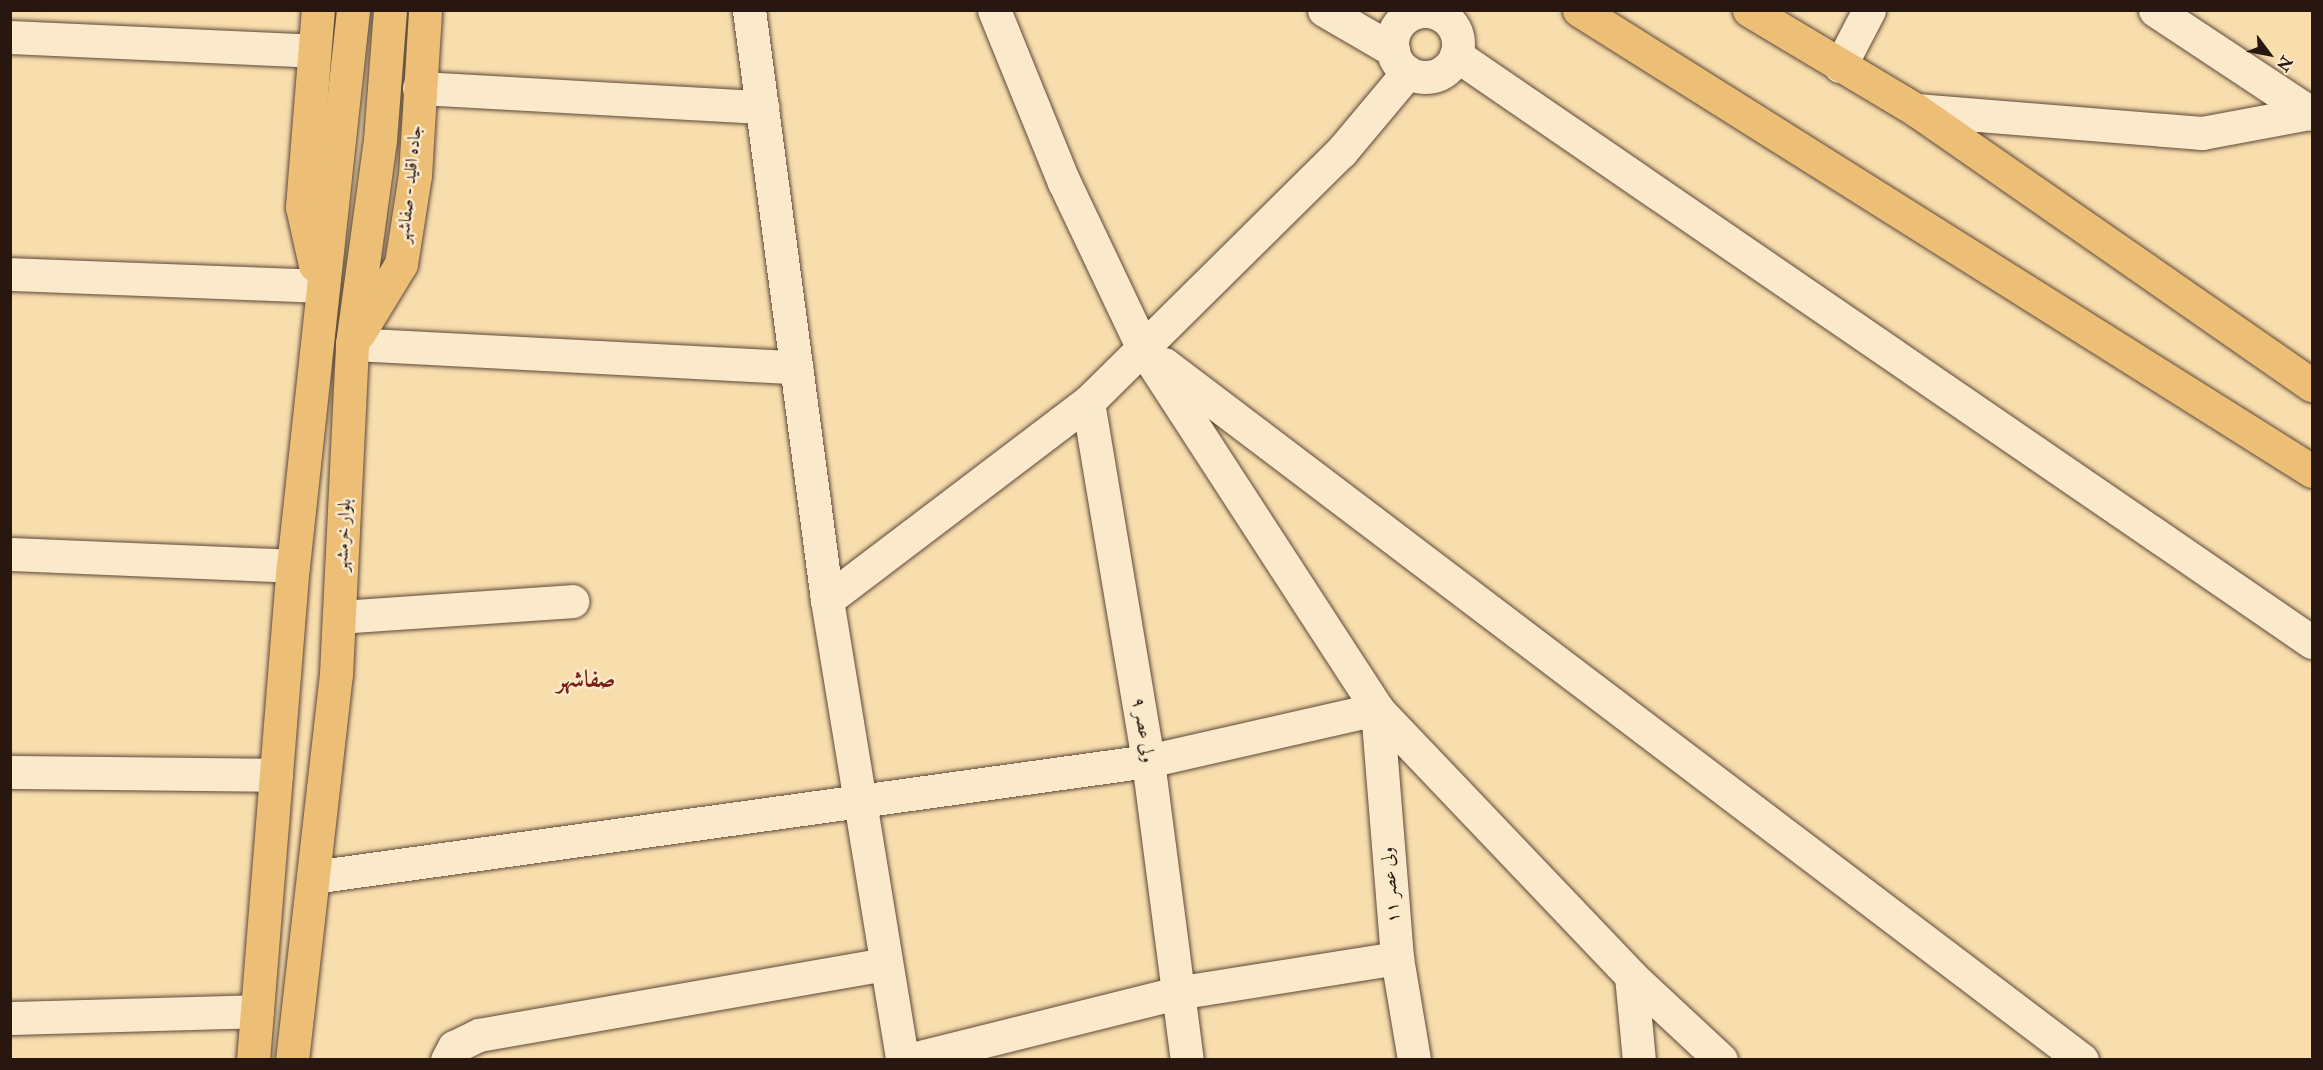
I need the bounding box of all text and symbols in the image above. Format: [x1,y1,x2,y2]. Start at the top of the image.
north arrow [2239,24,2299,84]
text: N [2272,52,2297,75]
street label: جاده اقلید - صفاشهر [393,124,427,244]
street label: بلوار خرمشهر [331,498,357,572]
district label: صفاشهر [557,666,615,694]
street label: ولی عصر ۹ [1127,696,1159,764]
street label: ولی عصر ۱۱ [1377,846,1405,924]

